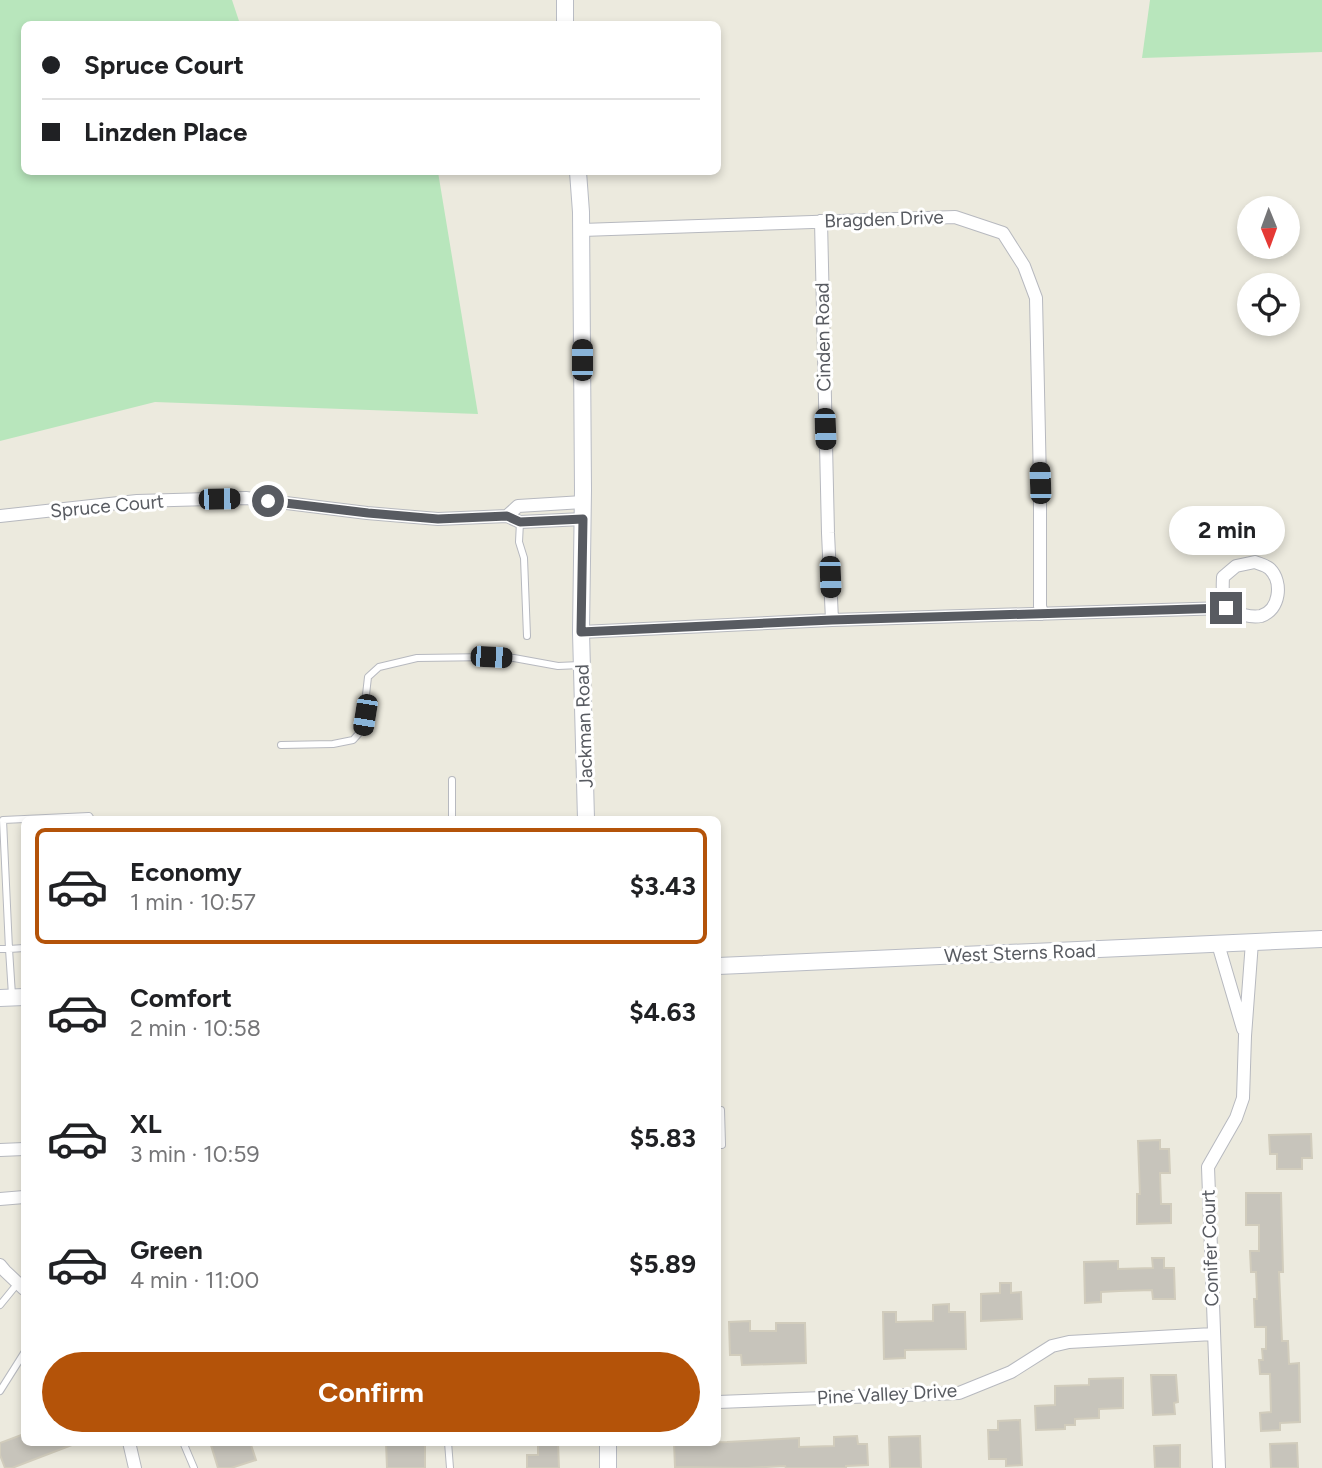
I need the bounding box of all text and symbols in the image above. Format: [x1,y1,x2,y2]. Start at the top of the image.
text: Spruce Court [84,49,244,81]
text: Linzden Place [84,116,247,148]
north arrow [1237,196,1300,259]
map controls [1237,196,1300,336]
street label: Bragden Drive [824,205,944,233]
button: locate [1237,273,1300,336]
street label: Cinden Road [811,282,835,392]
car [572,339,593,381]
car [814,408,837,450]
car [1029,462,1052,504]
route start [252,485,284,517]
car [198,488,241,510]
street label: Spruce Court [49,490,165,522]
callout: 2 min [1168,506,1284,556]
text: 2 min [1198,516,1256,544]
car [819,556,842,598]
route end [1210,592,1242,624]
car [470,645,513,669]
street label: Jackman Road [570,664,598,788]
car [352,693,379,737]
icon: car [46,855,109,918]
text: Economy [130,856,242,888]
text: $3.43 [630,870,696,902]
text: 1 min · 10:57 [130,888,256,916]
street label: West Sterns Road [944,939,1096,967]
icon: car [46,981,109,1044]
text: Comfort [130,982,232,1014]
text: $4.63 [629,996,696,1028]
text: 2 min · 10:58 [130,1014,261,1042]
icon: car [46,1107,109,1170]
text: XL [130,1108,162,1140]
text: $5.83 [630,1122,696,1154]
text: 3 min · 10:59 [130,1140,259,1168]
street label: Conifer Court [1196,1189,1224,1307]
icon: car [46,1233,109,1296]
text: Green [130,1234,203,1266]
text: $5.89 [629,1248,696,1280]
text: 4 min · 11:00 [130,1266,259,1294]
button: Confirm [42,1352,700,1432]
street label: Pine Valley Drive [816,1379,958,1409]

